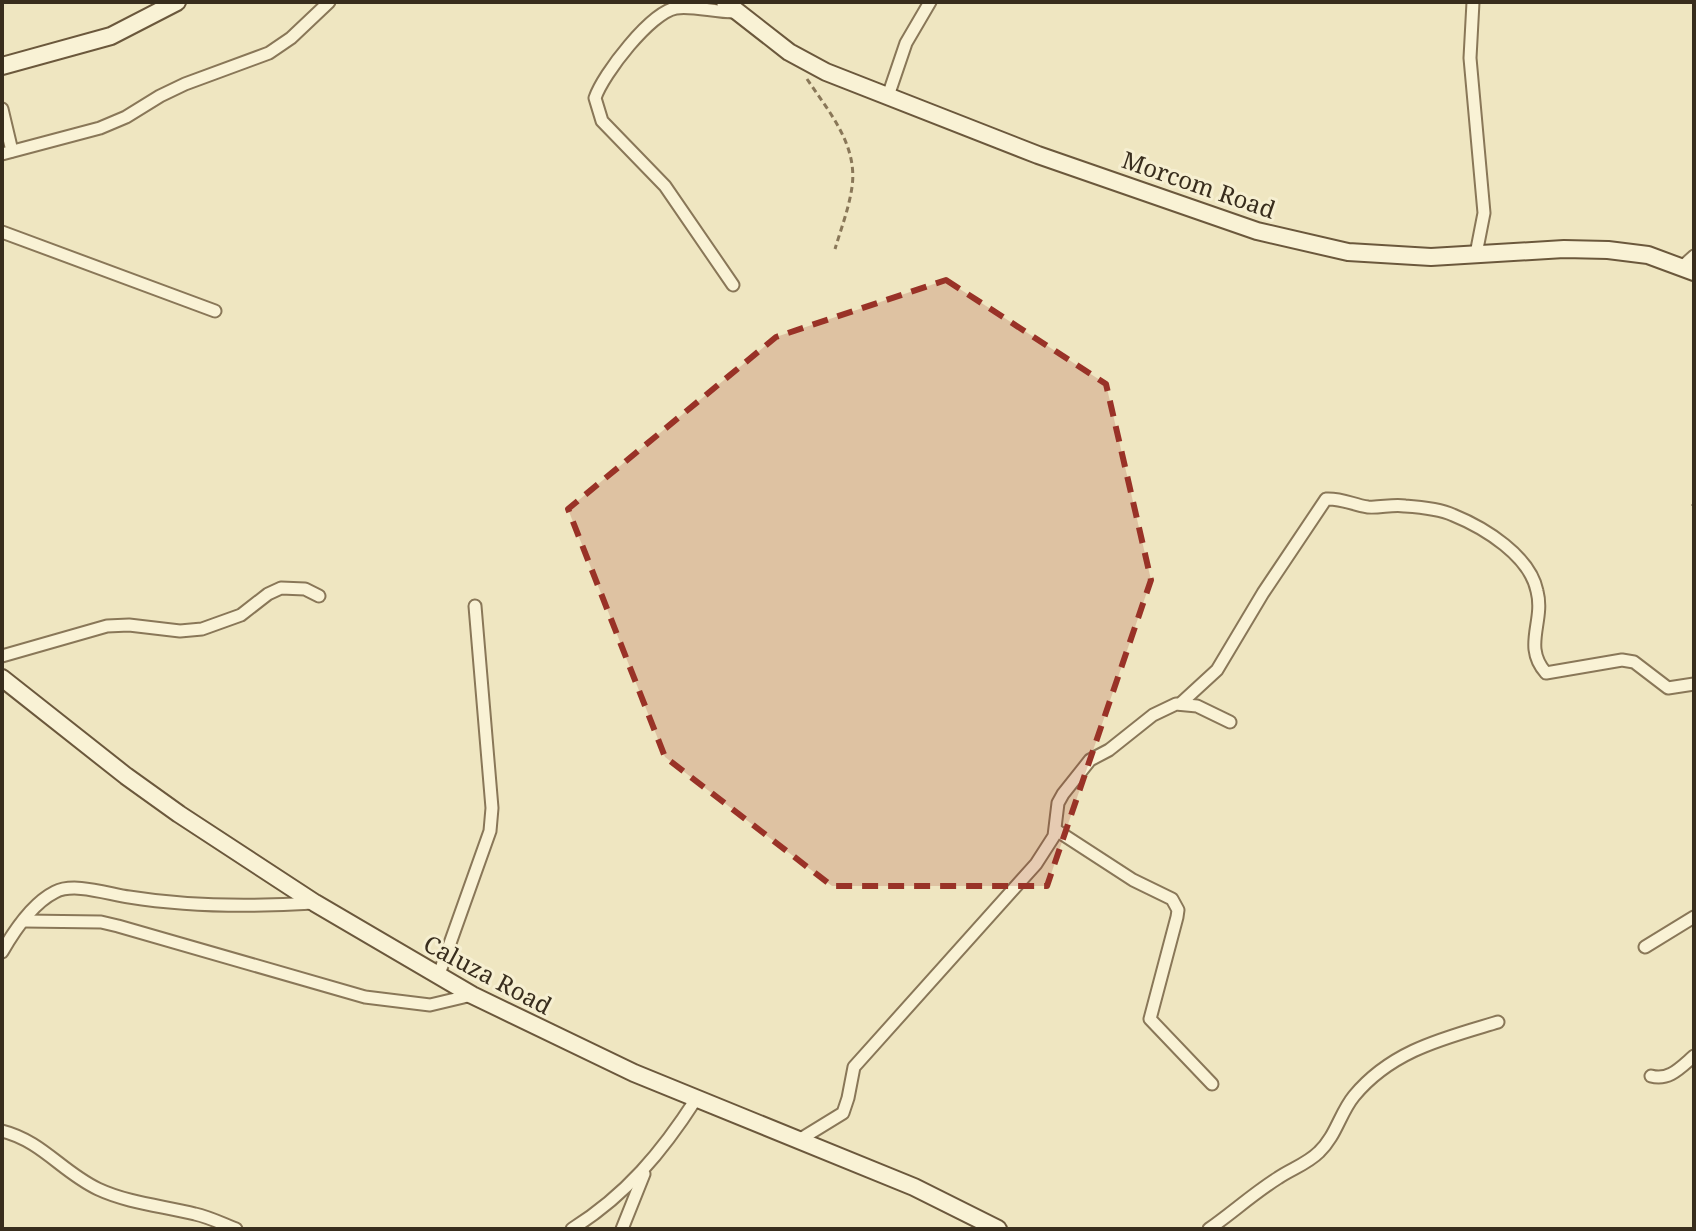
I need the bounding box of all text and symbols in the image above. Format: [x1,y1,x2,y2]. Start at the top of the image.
street label: Morcom Road [1118,142,1280,226]
street label: Caluza Road [418,926,558,1022]

